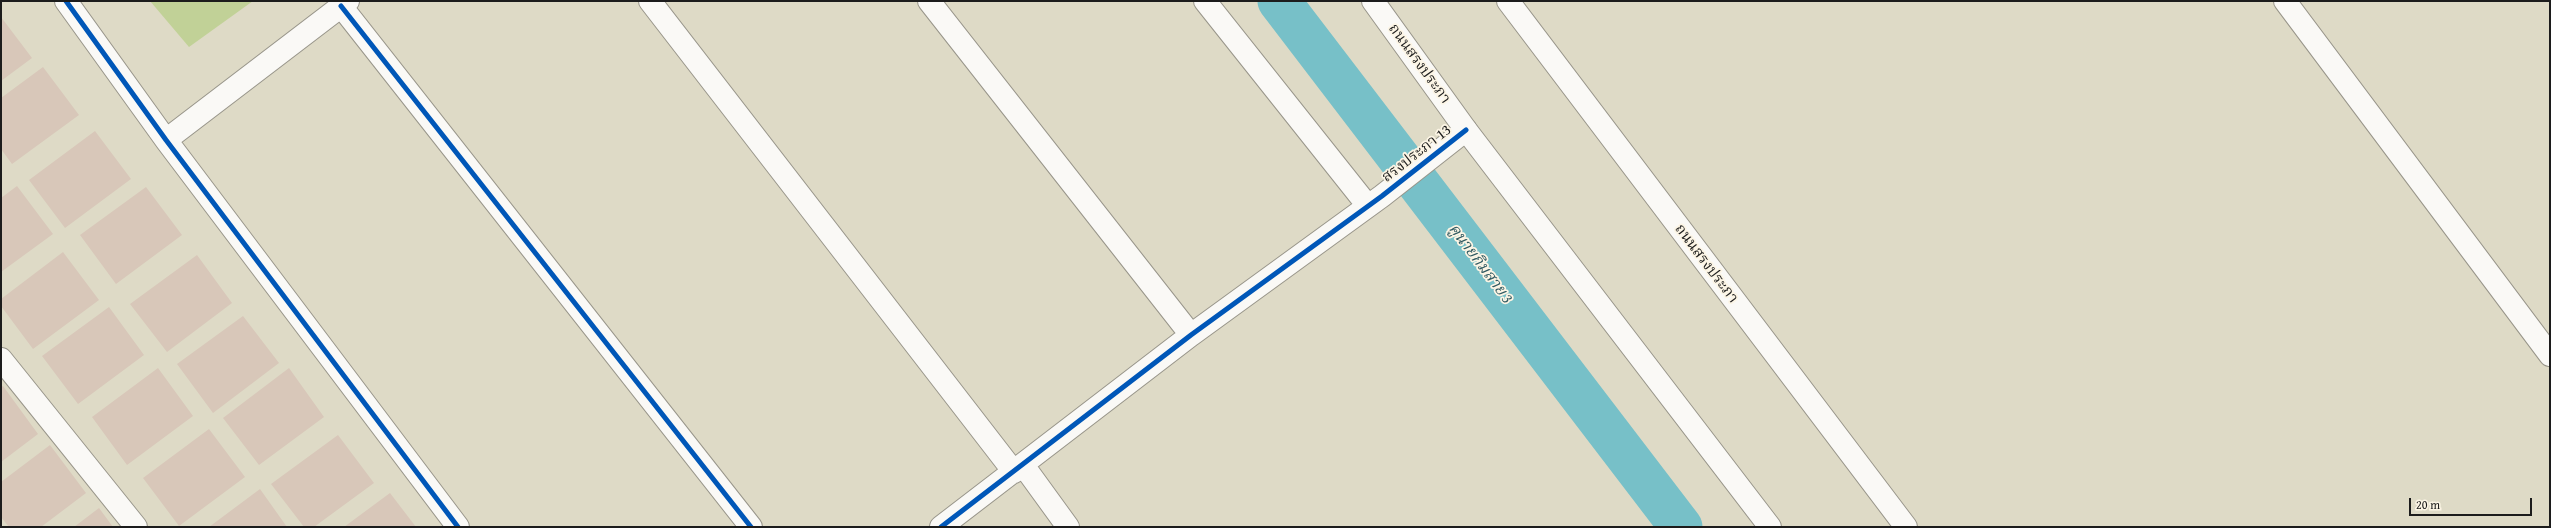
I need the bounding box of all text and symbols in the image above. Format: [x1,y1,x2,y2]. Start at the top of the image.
street label: ถนนสรงประภา [1384,21,1454,107]
street label: สรงประภา 13 [1379,121,1455,187]
water label: คูนายกิมสาย 3 [1444,220,1516,308]
street label: ถนนสรงประภา [1670,221,1742,307]
scale bar [2411,490,2534,516]
text: 20 m [2416,496,2440,513]

